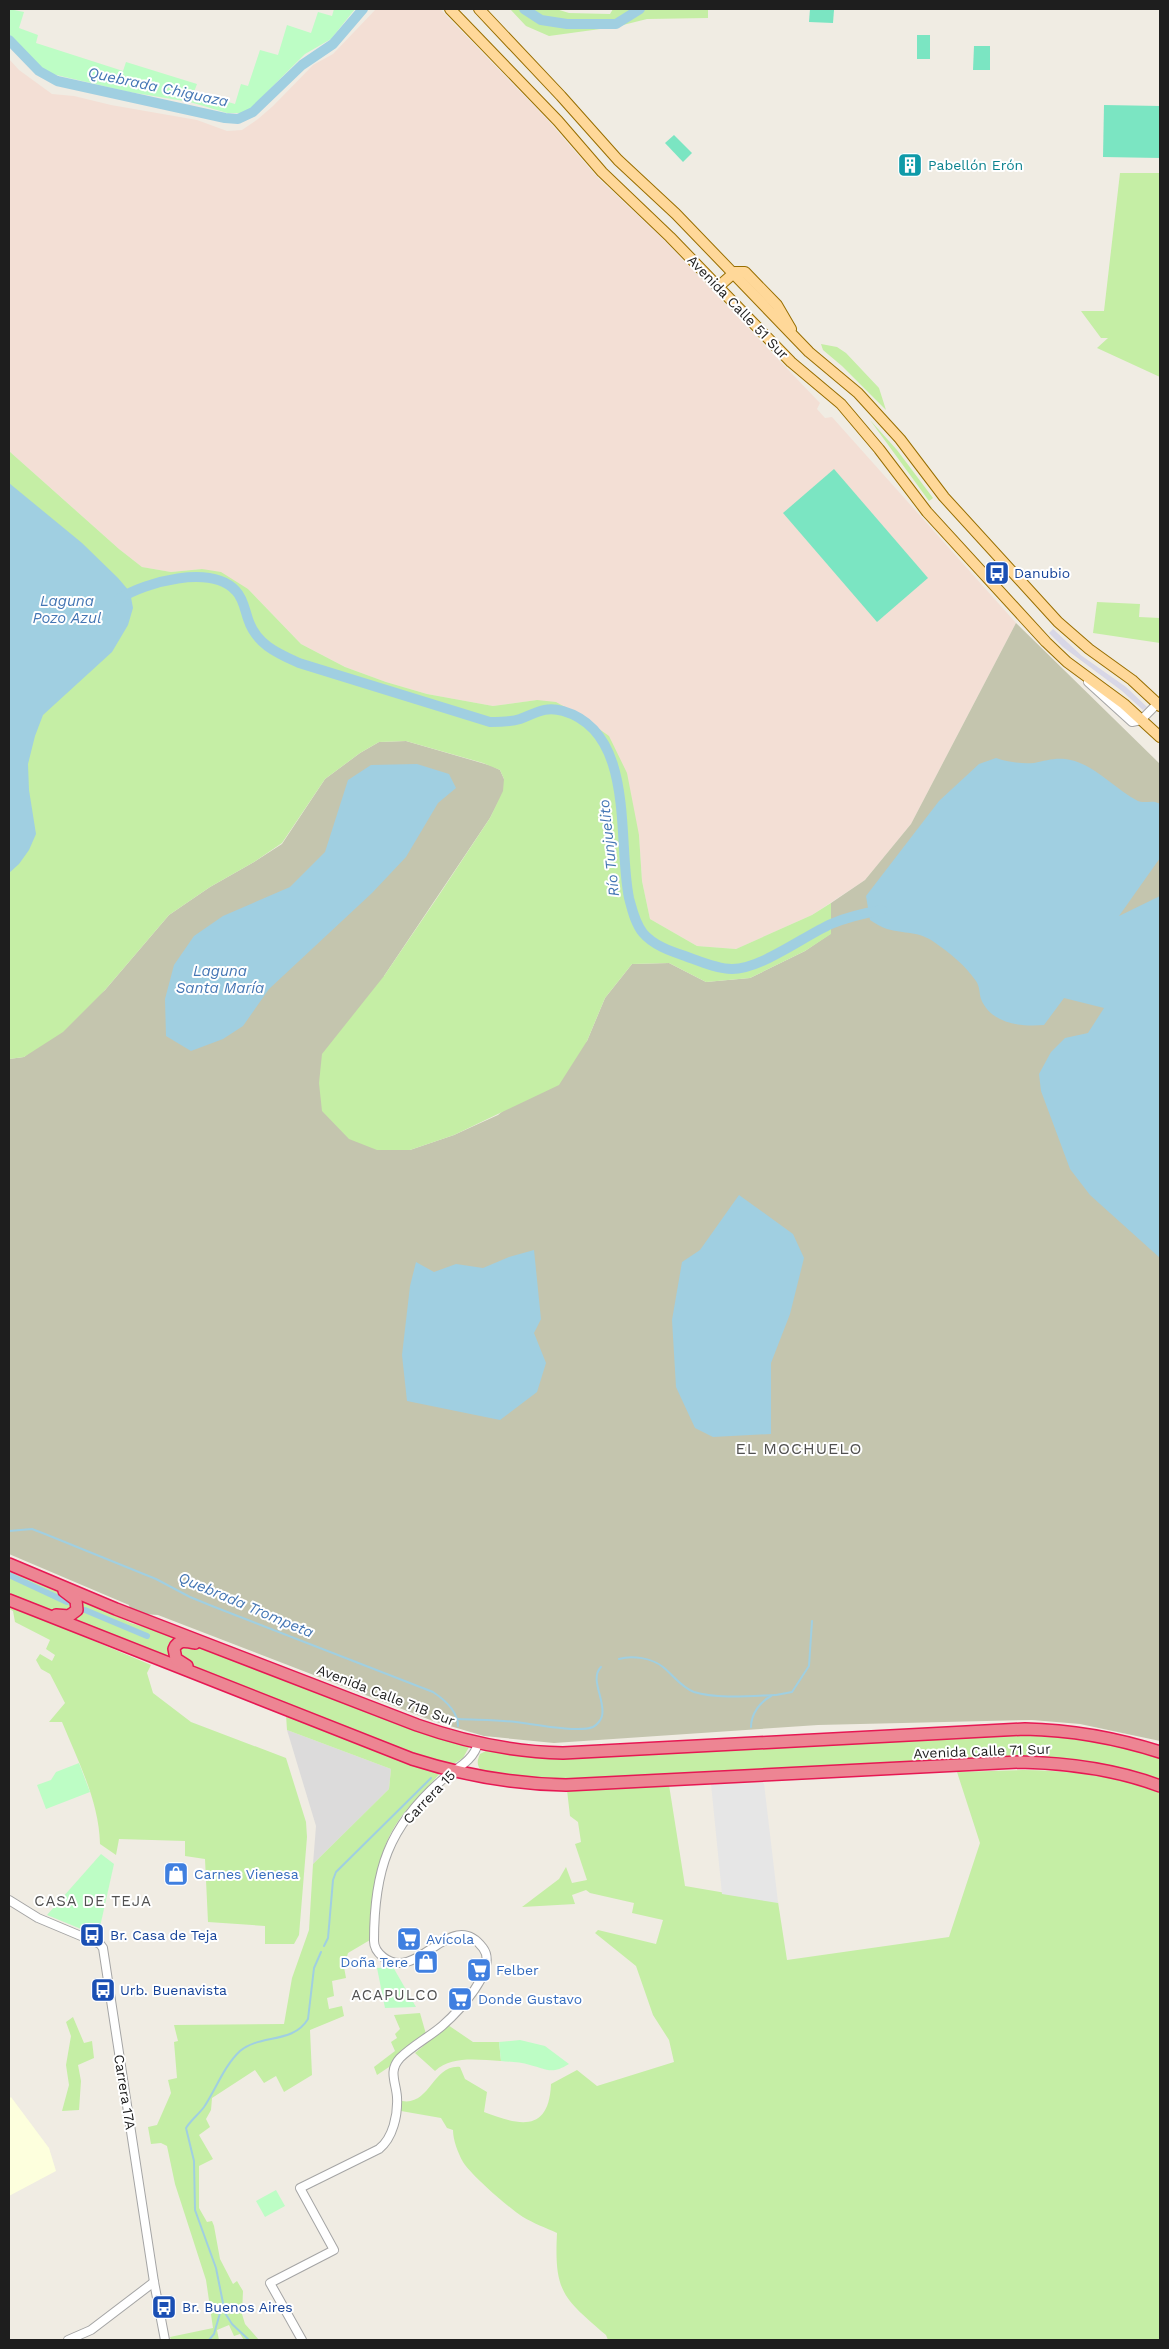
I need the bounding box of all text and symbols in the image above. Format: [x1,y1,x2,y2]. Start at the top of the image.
water label: Quebrada Chiguaza [86,63,230,111]
building icon: Pabellón Erón [897,152,923,178]
place label: Pabellón Erón [928,157,1023,173]
street label: Avenida Calle 51 Sur [684,252,792,362]
bus stop icon: Danubio [984,560,1010,586]
place label: Danubio [1014,565,1070,581]
water label: Laguna Pozo Azul [32,592,102,627]
water label: Río Tunjuelito [595,798,623,897]
water label: Laguna Santa María [176,962,264,997]
district label: EL MOCHUELO [736,1439,862,1458]
water label: Quebrada Trompeta [176,1568,316,1642]
street label: Avenida Calle 71B Sur [315,1661,458,1729]
street label: Avenida Calle 71 Sur [913,1741,1051,1761]
street label: Carrera 15 [400,1767,458,1827]
shop icon: Carnes Vienesa [163,1861,189,1887]
place label: Carnes Vienesa [194,1866,299,1882]
district label: CASA DE TEJA [34,1892,152,1910]
bus stop icon: Br. Casa de Teja [79,1922,105,1948]
supermarket icon: Avícola [396,1926,422,1952]
place label: Br. Casa de Teja [110,1927,217,1943]
place label: Avícola [426,1931,474,1947]
shop icon: Doña Tere [413,1949,439,1975]
place label: Doña Tere [340,1954,408,1970]
supermarket icon: Felber [466,1957,492,1983]
place label: Felber [496,1962,539,1978]
bus stop icon: Urb. Buenavista [90,1977,116,2003]
place label: Urb. Buenavista [120,1982,227,1998]
district label: ACAPULCO [351,1986,439,2004]
supermarket icon: Donde Gustavo [447,1986,473,2012]
place label: Donde Gustavo [478,1991,582,2007]
street label: Carrera 17A [111,2053,139,2131]
bus stop icon: Br. Buenos Aires [151,2294,177,2320]
place label: Br. Buenos Aires [182,2299,293,2315]

